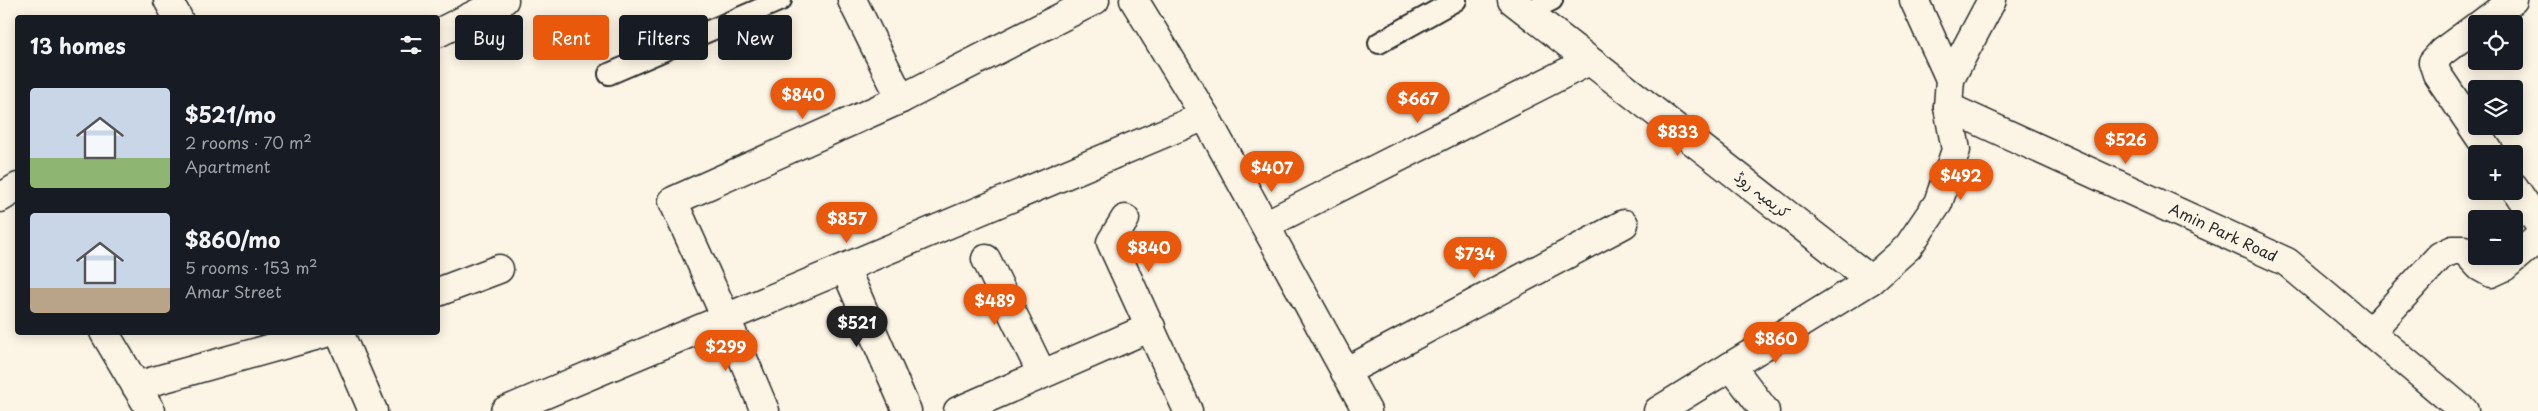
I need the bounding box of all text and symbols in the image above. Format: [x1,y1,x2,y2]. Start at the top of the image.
chip: Buy [455,15,523,60]
chip: Rent [533,15,609,60]
chip: Filters [619,15,708,60]
chip: New [718,15,792,60]
map controls [2468,15,2523,265]
button: locate [2468,15,2523,70]
text: 13 homes [30,29,126,61]
icon: filters [397,31,425,59]
pin: $840 [773,78,833,120]
button: layers [2468,80,2523,135]
text: $840 [781,82,825,106]
pin: $667 [1388,82,1448,124]
text: $667 [1398,86,1438,110]
text: $521/mo [185,98,276,130]
icon: home [70,108,130,168]
pin: $833 [1648,114,1708,157]
text: $833 [1658,119,1698,143]
pin: $526 [2096,122,2156,165]
text: $526 [2105,127,2147,151]
text: 2 rooms · 70 m² [185,130,312,154]
button: + [2468,145,2523,200]
pin: $407 [1242,150,1302,193]
text: Apartment [185,154,270,178]
text: $407 [1251,155,1293,179]
pin: $492 [1931,158,1991,201]
text: $492 [1940,163,1982,187]
street label: کریمیہ روڈ [1730,165,1796,223]
street label: Amin Park Road [2166,196,2282,267]
pin: $857 [817,202,877,244]
text: $857 [827,206,867,230]
button: − [2468,210,2523,265]
text: $860/mo [185,223,280,255]
pin: $840 [1119,230,1179,273]
icon: home [70,233,130,293]
text: $840 [1127,235,1171,259]
pin: $734 [1445,236,1505,279]
text: $734 [1455,241,1495,265]
text: 5 rooms · 153 m² [185,255,318,279]
text: Amar Street [185,279,282,303]
pin: $489 [965,284,1025,326]
text: $489 [975,288,1015,312]
pin: $521 [827,306,887,348]
text: $521 [838,310,876,334]
pin: $860 [1746,322,1806,364]
text: $860 [1755,326,1797,350]
pin: $299 [696,330,756,372]
text: $299 [706,334,746,358]

